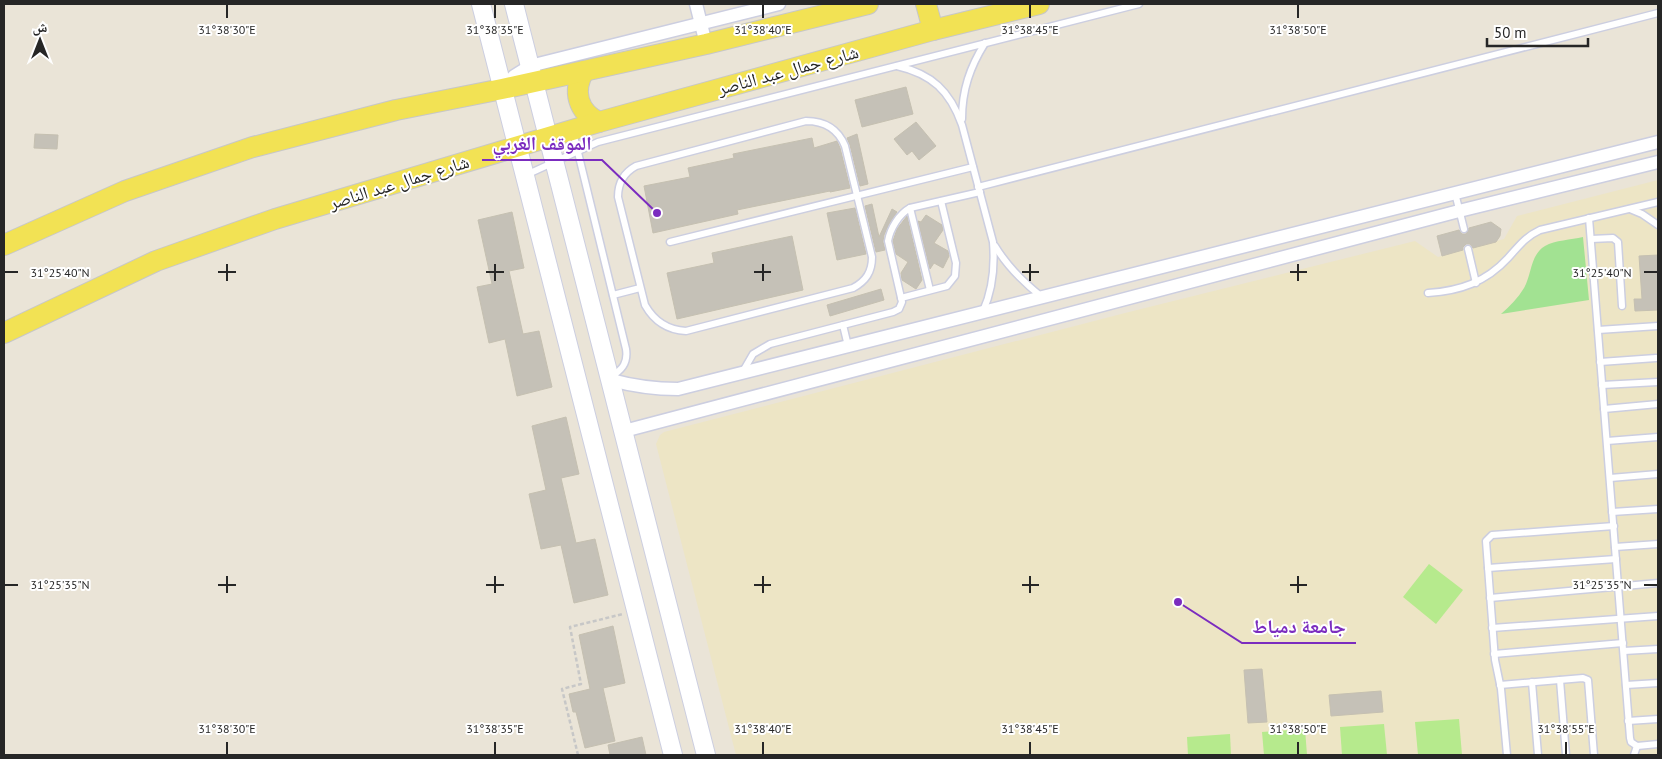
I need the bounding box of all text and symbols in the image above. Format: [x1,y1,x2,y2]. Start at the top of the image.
north arrow [15,15,65,65]
scale bar [1487,15,1588,47]
text: ش [33,18,48,36]
text: 31°38'30"E [198,22,256,37]
text: 31°38'35"E [466,22,524,37]
text: 31°38'40"E [734,22,792,37]
text: 31°38'45"E [1001,22,1059,37]
text: 31°38'50"E [1269,22,1327,37]
text: 50 m [1494,23,1527,42]
street label: شارع جمال عبد الناصر [714,40,861,100]
callout: الموقف الغربي [482,126,602,160]
text: الموقف الغربي [492,131,592,159]
street label: شارع جمال عبد الناصر [325,150,472,214]
text: 31°25'40"N [30,265,90,280]
text: 31°25'40"N [1572,265,1632,280]
text: 31°25'35"N [30,577,90,592]
text: 31°25'35"N [1572,577,1632,592]
callout: جامعة دمياط [1242,609,1356,643]
text: جامعة دمياط [1252,614,1346,638]
text: 31°38'30"E [198,721,256,736]
text: 31°38'35"E [466,721,524,736]
text: 31°38'40"E [734,721,792,736]
text: 31°38'45"E [1001,721,1059,736]
text: 31°38'50"E [1269,721,1327,736]
text: 31°38'55"E [1537,721,1595,736]

